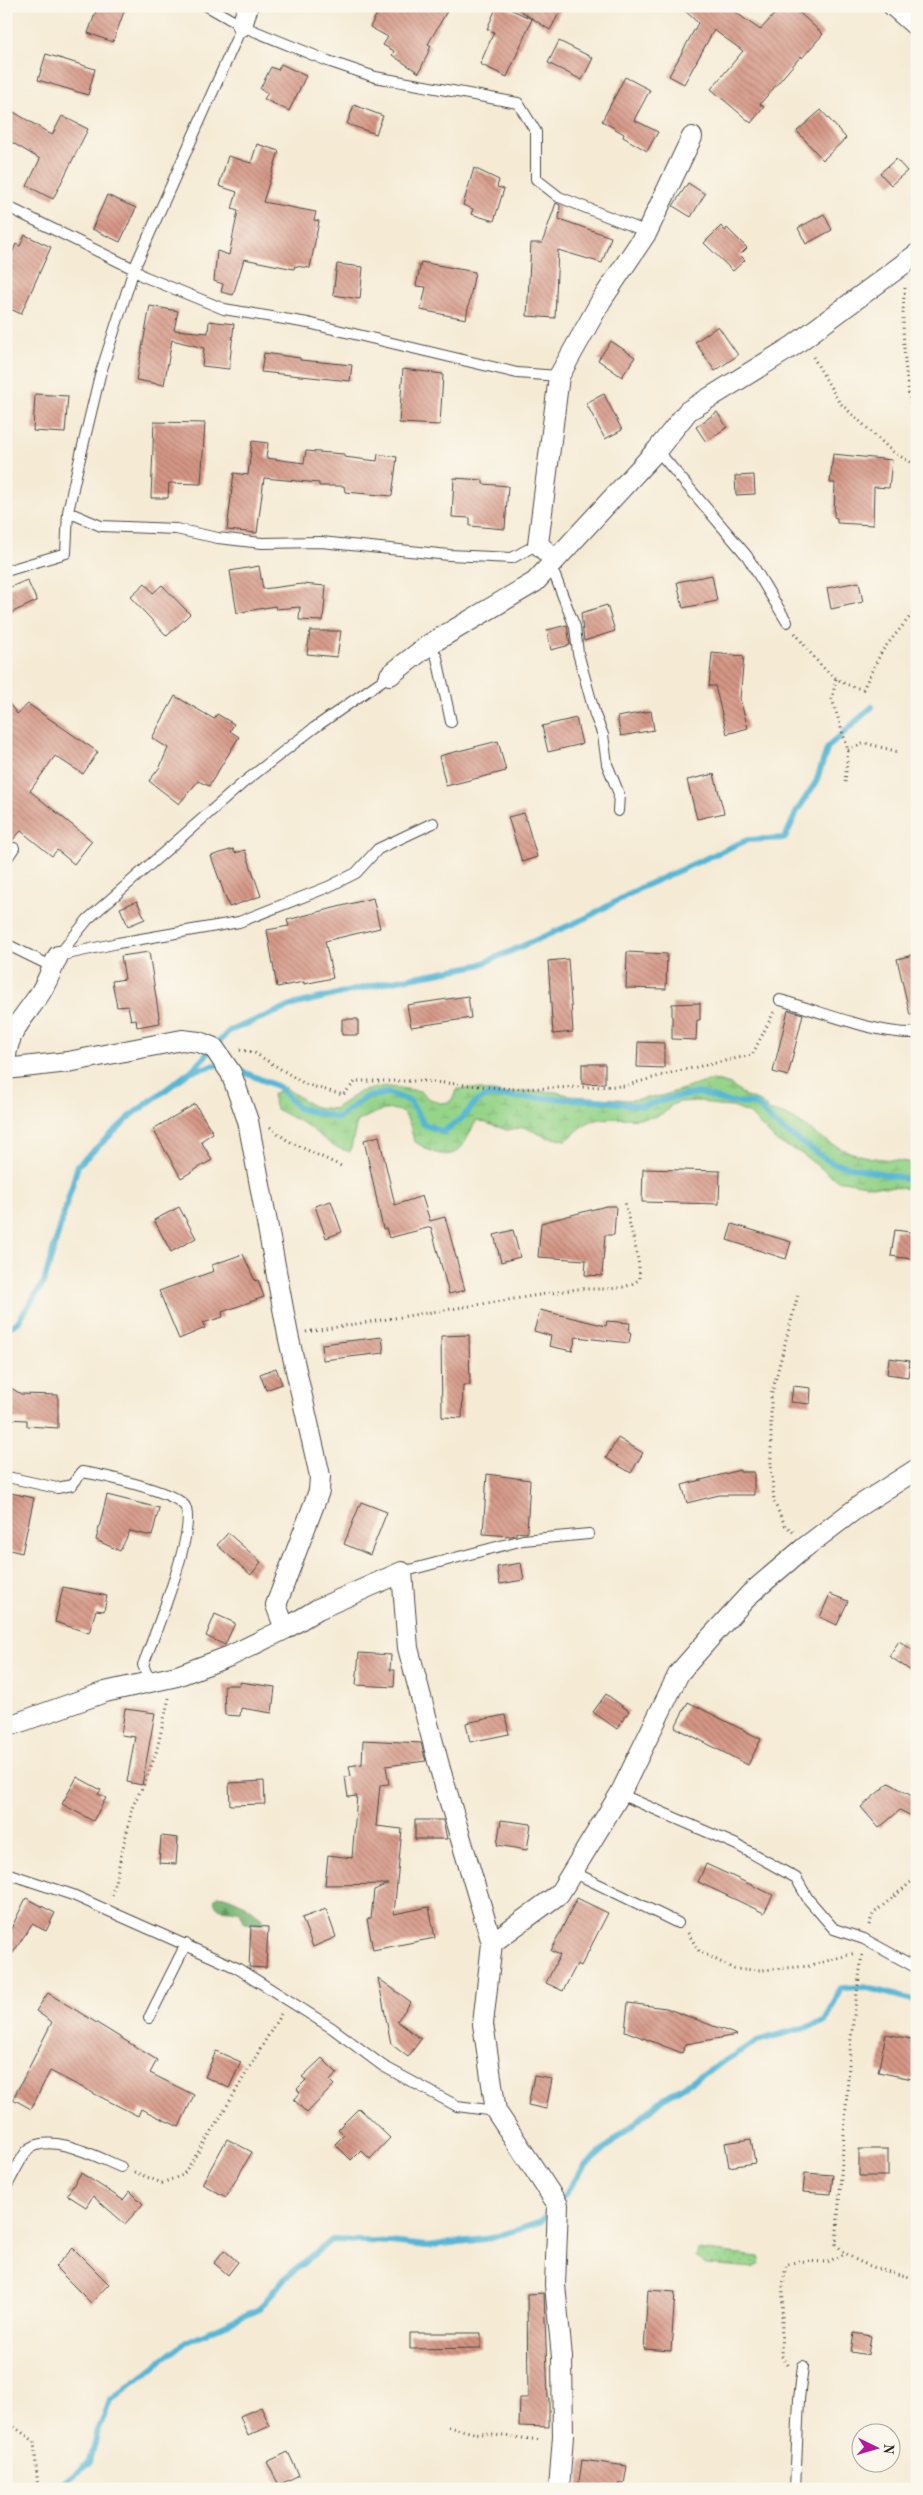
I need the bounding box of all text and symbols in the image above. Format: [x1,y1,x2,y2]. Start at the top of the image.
north arrow [850,2422,900,2472]
text: N [880,2443,895,2455]

